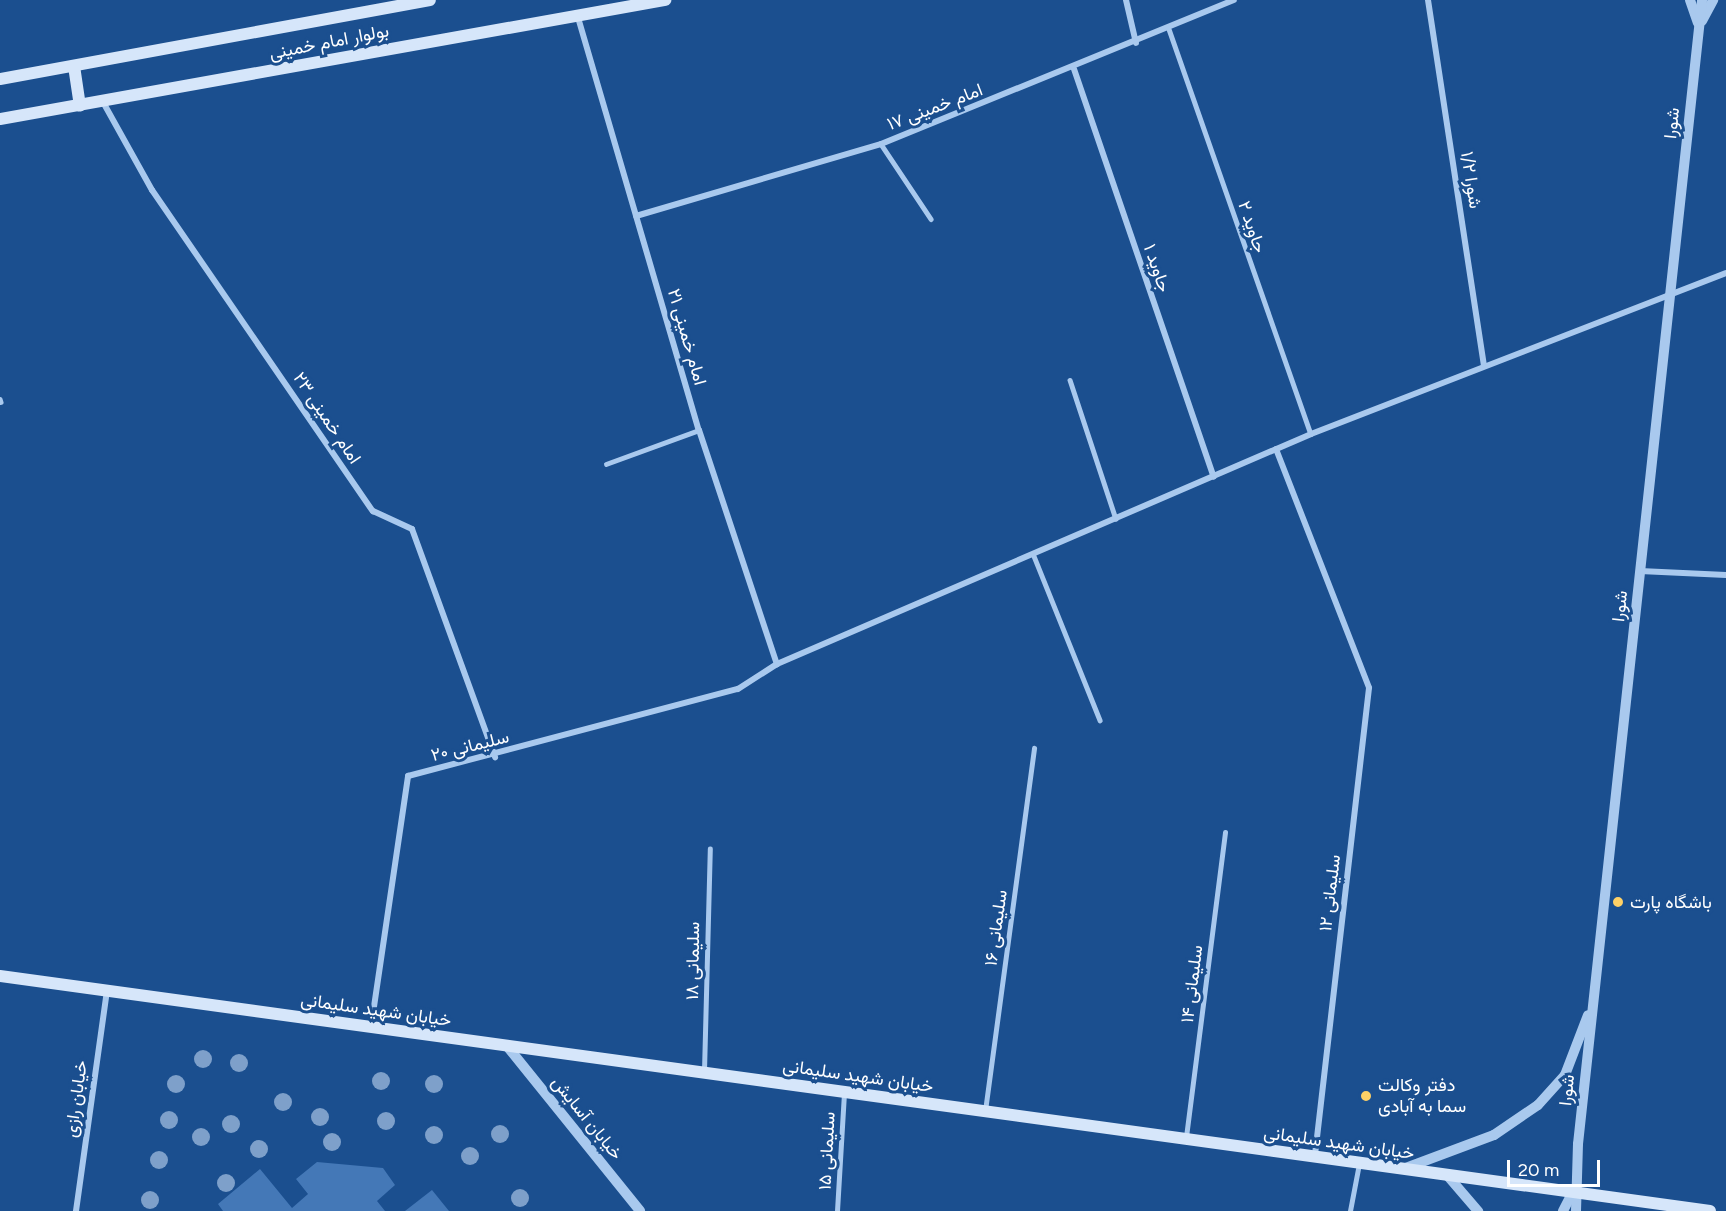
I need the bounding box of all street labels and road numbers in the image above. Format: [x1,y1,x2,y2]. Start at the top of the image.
street label: بولوار امام خمینی [267,20,391,64]
street label: امام خمینی ۱۷ [884,79,986,135]
street label: شورا [1660,106,1684,140]
street label: شورا ۱/۲ [1456,150,1486,210]
street label: جاوید ۲ [1233,198,1271,256]
street label: جاوید ۱ [1139,241,1175,295]
street label: امام خمینی ۲۱ [663,286,711,388]
street label: امام خمینی ۲۳ [288,368,366,468]
street label: شورا [1608,589,1632,623]
street label: سلیمانی ۲۰ [429,726,511,766]
street label: سلیمانی ۱۲ [1315,853,1345,933]
street label: سلیمانی ۱۶ [980,889,1012,967]
street label: سلیمانی ۱۸ [682,922,704,1000]
street label: سلیمانی ۱۴ [1177,944,1207,1024]
street label: خیابان شهید سلیمانی [299,989,453,1031]
street label: خیابان شهید سلیمانی [781,1055,935,1097]
street label: خیابان رازی [60,1059,92,1139]
street label: خیابان آسایش [547,1072,627,1164]
street label: شورا [1555,1073,1579,1107]
street label: سلیمانی ۱۵ [814,1111,840,1191]
street label: خیابان شهید سلیمانی [1262,1122,1416,1164]

